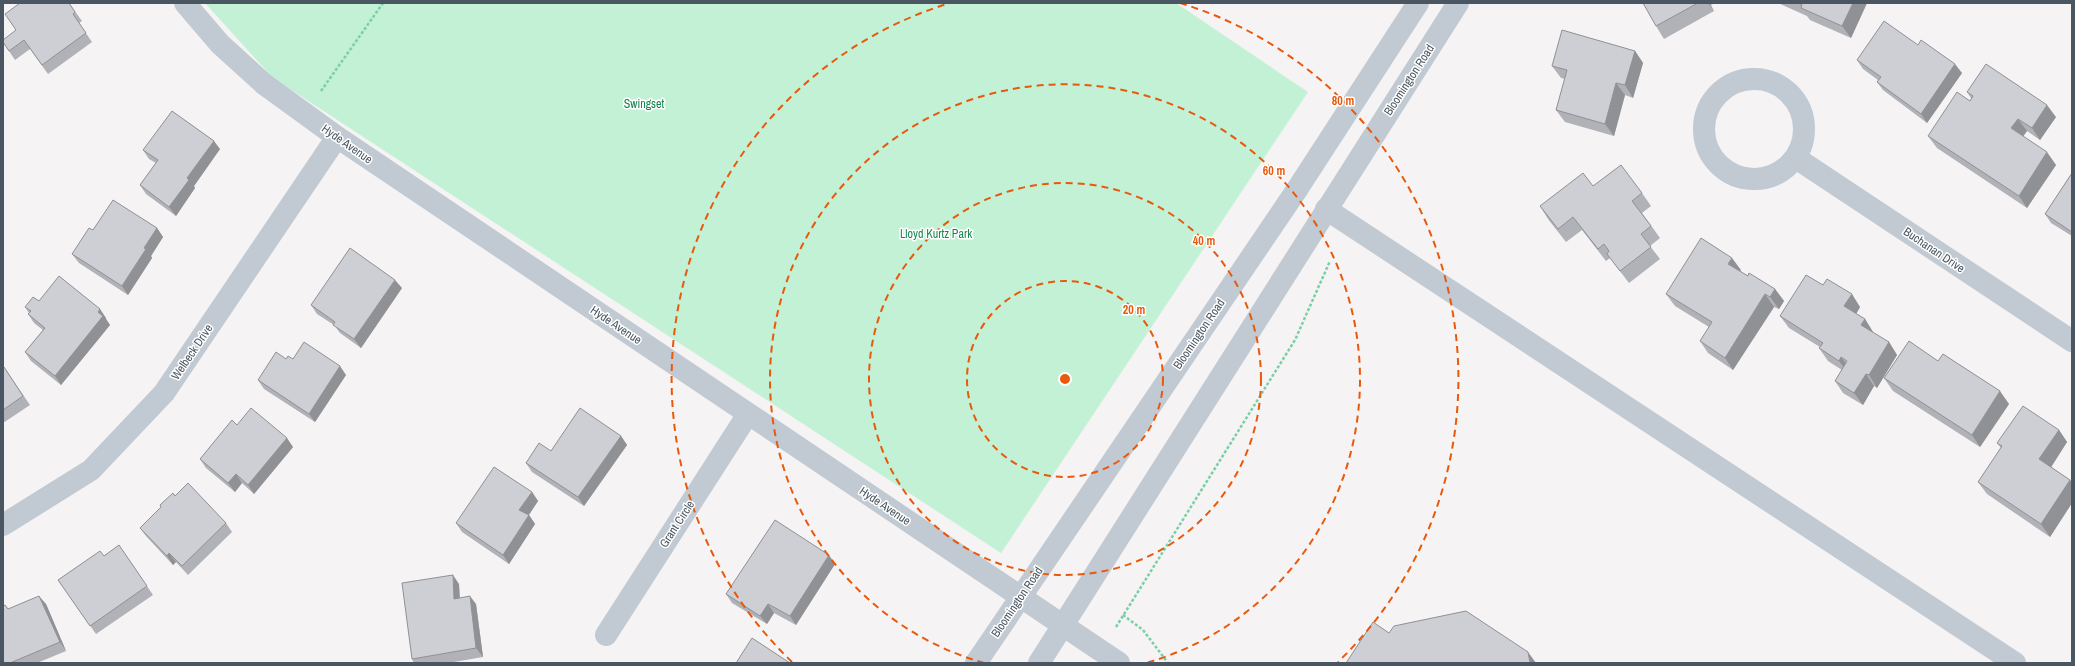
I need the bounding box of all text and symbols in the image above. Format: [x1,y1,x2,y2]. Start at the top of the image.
street label: Bloomington Road [1380,41,1438,119]
text: 80 m [1332,93,1354,109]
park label: Swingset [624,96,664,112]
street label: Hyde Avenue [319,121,375,167]
text: 60 m [1263,163,1285,179]
street label: Buchanan Drive [1900,224,1968,276]
park label: Lloyd Kurtz Park [900,226,972,242]
text: 40 m [1193,233,1215,249]
street label: Bloomington Road [1170,296,1228,372]
street label: Hyde Avenue [587,302,645,348]
text: 20 m [1123,302,1145,318]
street label: Welbeck Drive [168,321,216,383]
centre of rings [1058,372,1072,386]
street label: Hyde Avenue [856,483,914,529]
street label: Grant Circle [656,497,698,551]
street label: Bloomington Road [988,564,1046,640]

